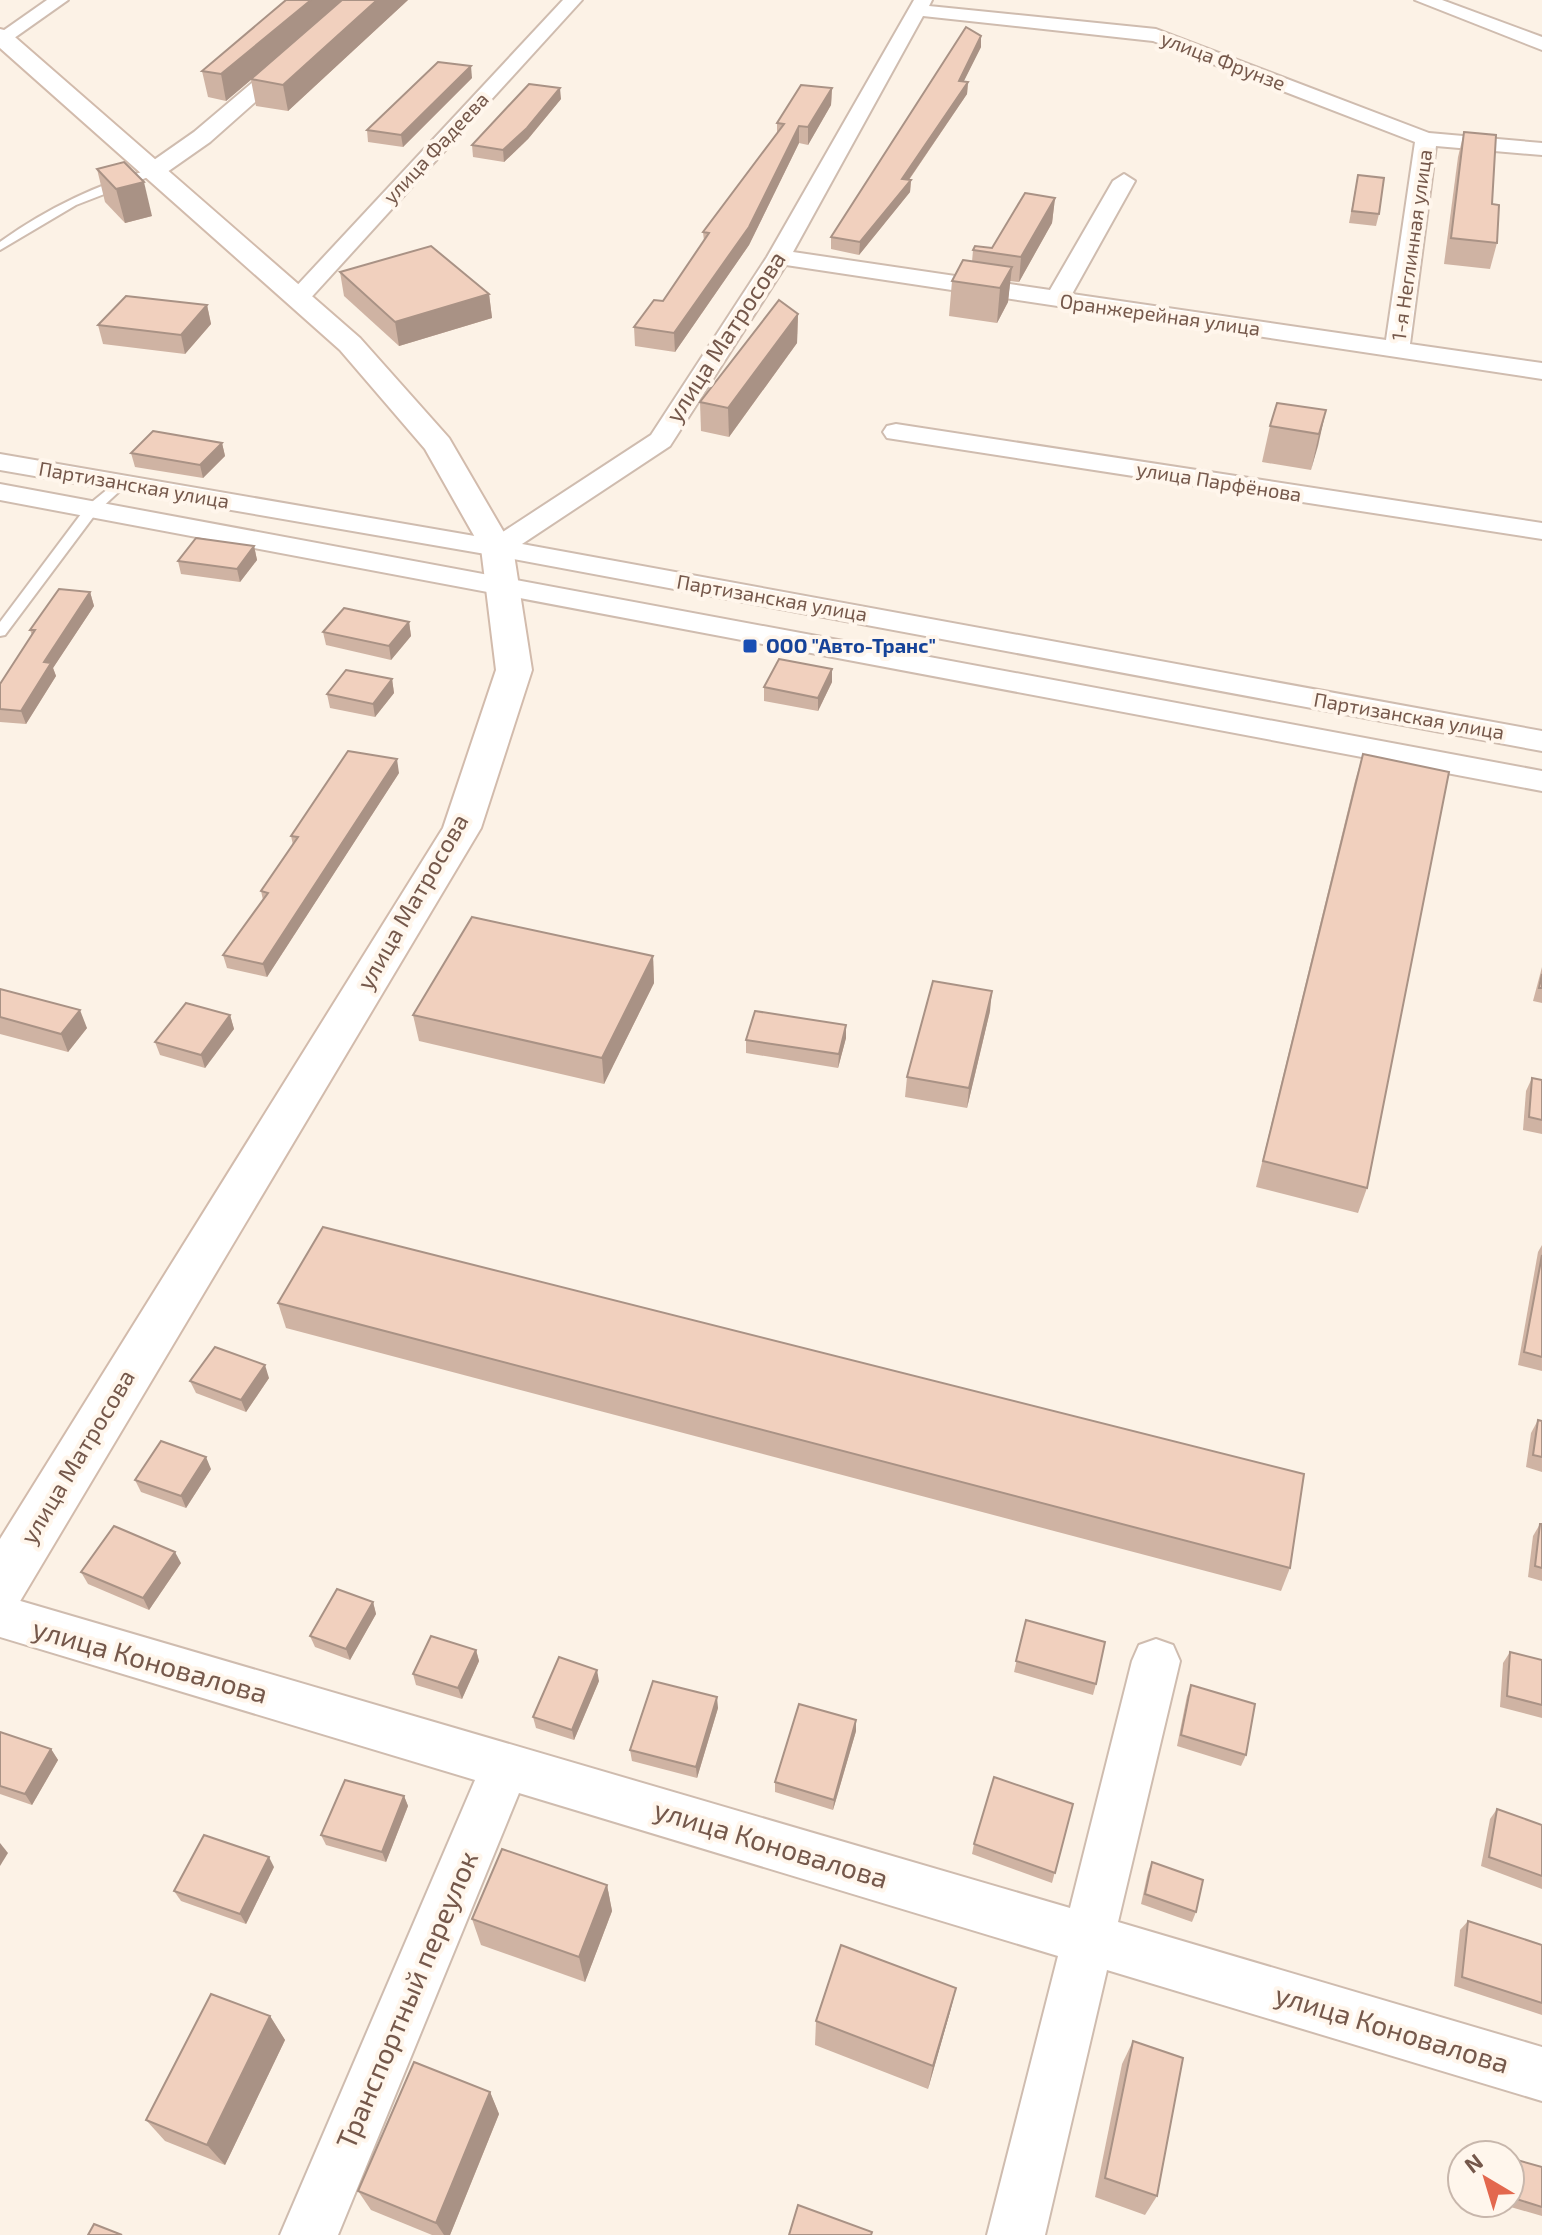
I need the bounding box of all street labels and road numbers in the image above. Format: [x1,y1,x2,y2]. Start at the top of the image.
street label: улица Фрунзе [1157,25,1289,96]
street label: улица Фадеева [378,87,494,209]
street label: 1-я Неглинная улица [1386,148,1437,342]
street label: улица Матросова [659,245,792,428]
street label: Оранжерейная улица [1058,288,1262,341]
street label: Партизанская улица [37,455,231,514]
street label: улица Парфёнова [1135,456,1303,507]
street label: Партизанская улица [675,568,869,627]
street label: Партизанская улица [1312,686,1506,745]
street label: улица Матросова [350,808,475,995]
street label: улица Матросова [13,1364,141,1549]
street label: улица Коновалова [29,1610,272,1710]
street label: улица Коновалова [650,1791,892,1895]
street label: Транспортный переулок [328,1846,484,2154]
street label: улица Коновалова [1271,1976,1513,2080]

